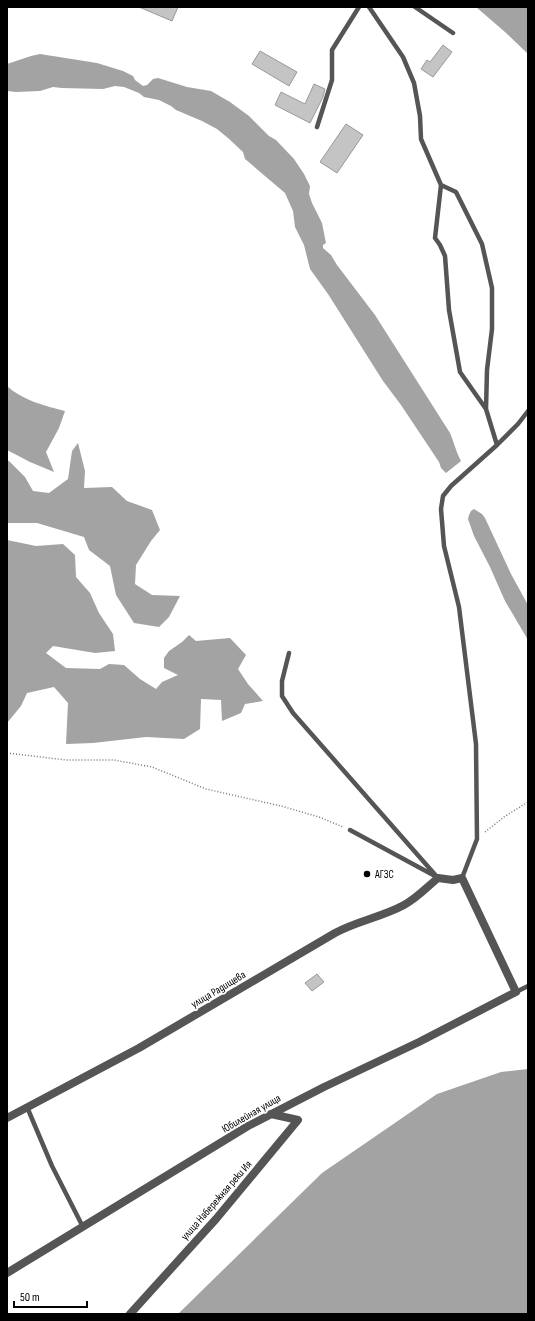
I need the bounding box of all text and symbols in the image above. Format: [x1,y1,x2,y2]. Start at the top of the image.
place label: АГЗС [374,868,394,881]
marker: АГЗС [362,869,372,879]
street label: улица Радищева [189,968,248,1011]
street label: Юбилейная улица [220,1091,283,1136]
street label: улица Набережная реки Ия [178,1158,254,1243]
scale bar [14,1283,87,1309]
text: 50 m [20,1290,40,1305]

